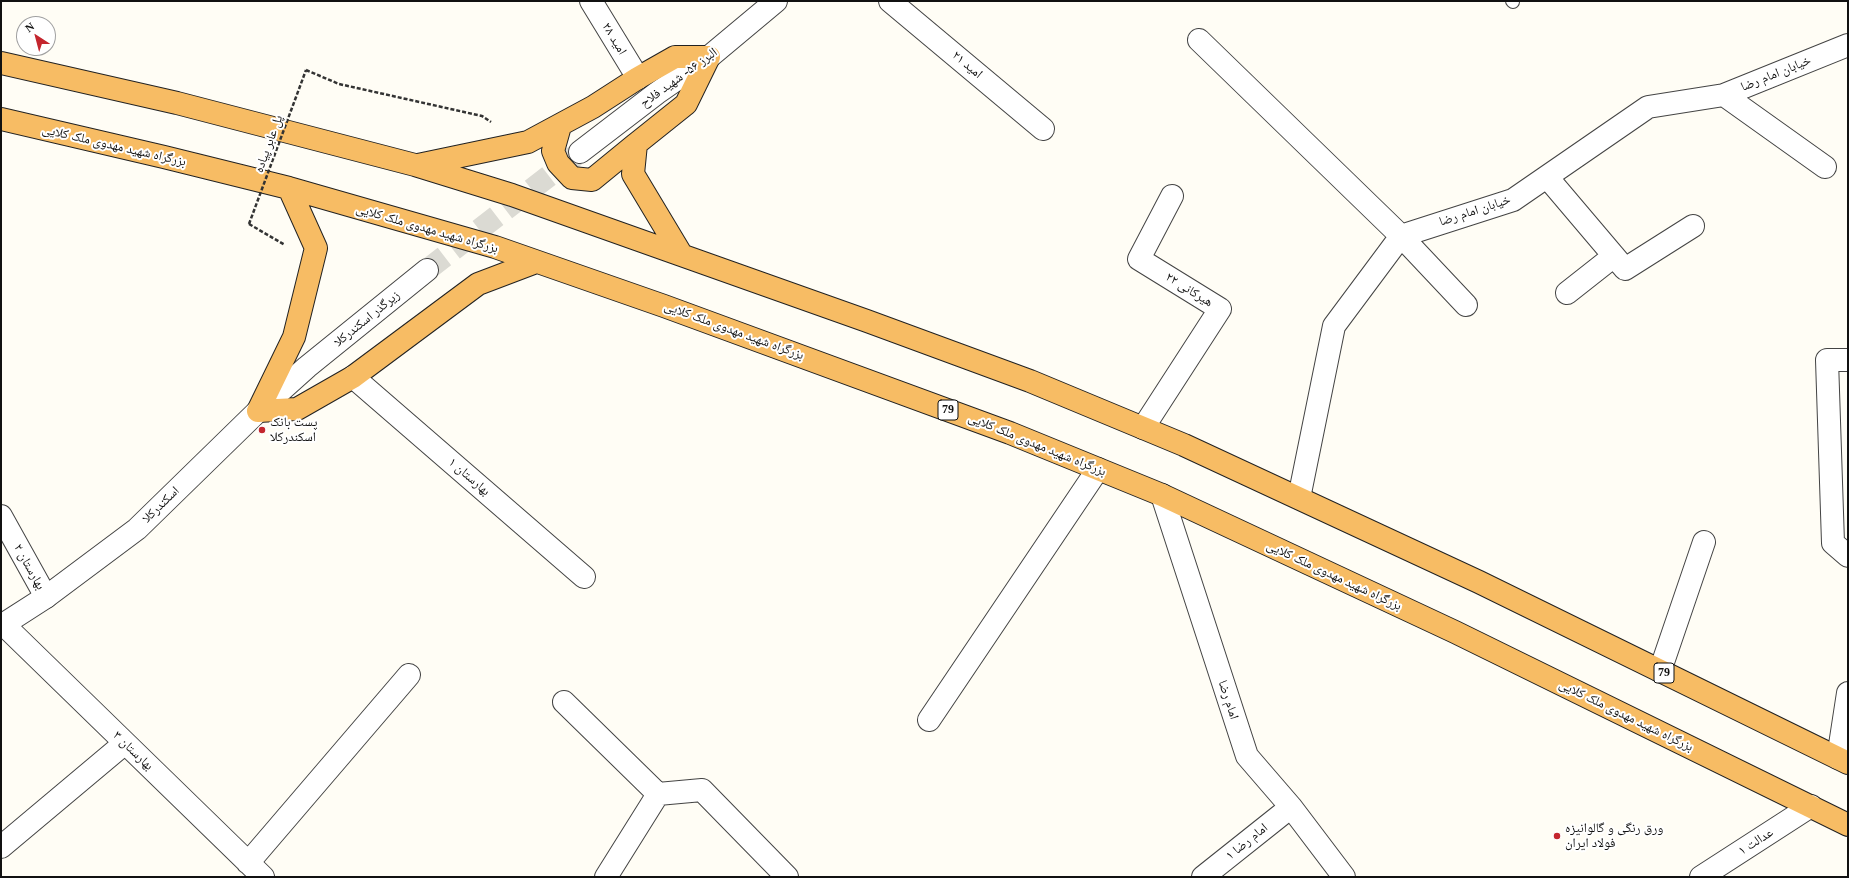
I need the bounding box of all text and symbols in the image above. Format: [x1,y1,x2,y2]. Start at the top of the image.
north arrow [16,16,56,56]
text: N [23,20,36,34]
street label: امید ۲۸ [598,20,630,58]
street label: البرز ۵۶- شهید فلاح [637,45,721,111]
street label: امید ۲۱ [949,48,985,82]
street label: خیابان امام رضا [1739,53,1813,95]
street label: پل عابر پیاده [251,113,287,175]
street label: بزرگراه شهید مهدوی ملک کلایی [40,122,188,170]
street label: خیابان امام رضا [1437,192,1513,230]
street label: بزرگراه شهید مهدوی ملک کلایی [354,201,500,257]
street label: هیرکانی ۲۲ [1163,269,1215,311]
street label: زیرگذر اسکندرکلا [331,288,403,350]
street label: بزرگراه شهید مهدوی ملک کلایی [662,298,806,364]
road number: 79 [938,400,958,420]
street label: بزرگراه شهید مهدوی ملک کلایی [966,410,1108,480]
place label: پست بانک اسکندرکلا [270,415,317,446]
marker: پست بانک اسکندرکلا [257,425,267,435]
street label: بهارستان ۱ [445,455,493,499]
street label: اسکندرکلا [139,483,183,527]
street label: بزرگراه شهید مهدوی ملک کلایی [1264,538,1404,614]
street label: بهارستان ۲ [10,541,48,593]
road number: 79 [1654,663,1674,683]
street label: بزرگراه شهید مهدوی ملک کلایی [1556,677,1696,755]
street label: امام رضا [1214,678,1242,722]
street label: بهارستان ۳ [110,728,156,774]
street label: امام رضا ۱ [1223,820,1271,864]
place label: ورق رنگی و گالوانیزه فولاد ایران [1565,821,1663,852]
street label: عدالت ۱ [1736,825,1776,859]
marker: ورق رنگی و گالوانیزه فولاد ایران [1552,831,1562,841]

